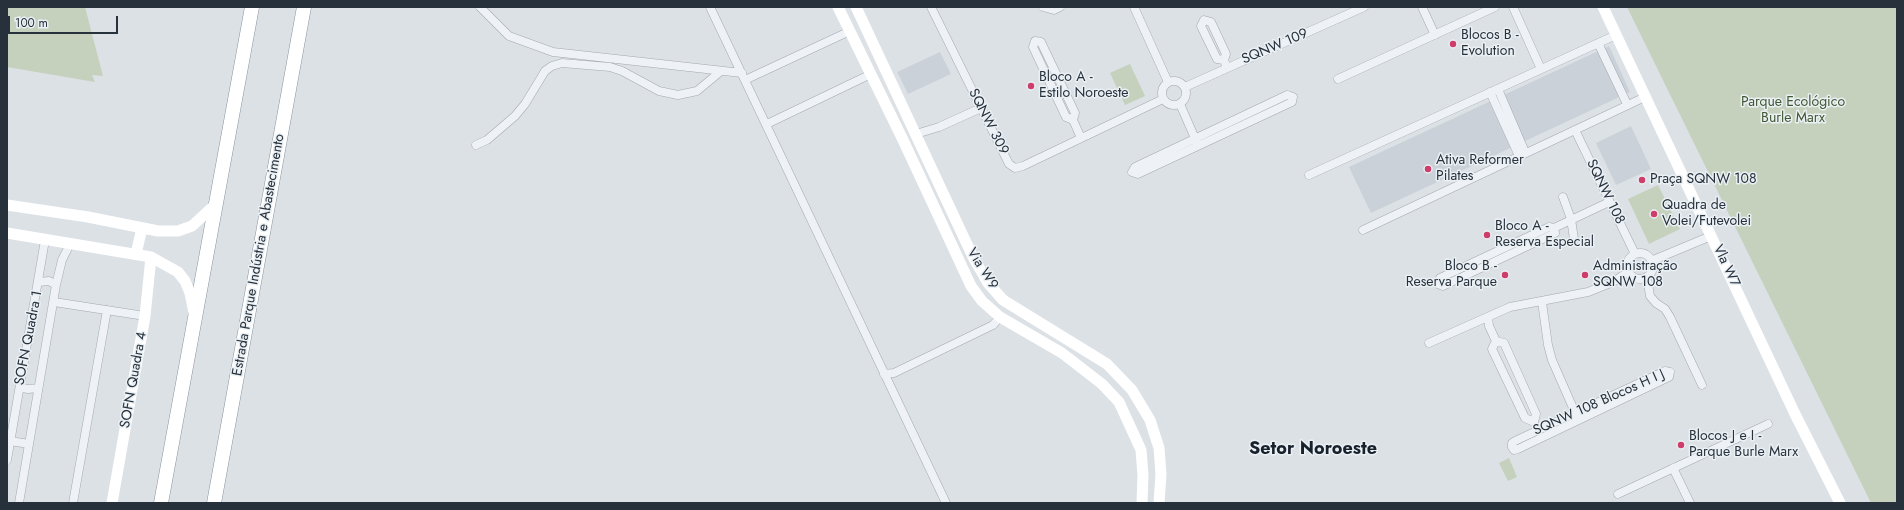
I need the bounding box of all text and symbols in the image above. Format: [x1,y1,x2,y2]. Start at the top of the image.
scale bar [10,8,120,34]
text: 100 m [15,14,48,32]
street label: SQNW 109 [1239,26,1311,68]
place label: Blocos B - Evolution [1461,28,1519,60]
marker: Blocos B - Evolution [1448,39,1458,49]
place label: Bloco A - Estilo Noroeste [1039,70,1129,102]
marker: Bloco A - Estilo Noroeste [1026,81,1036,91]
street label: SQNW 309 [964,86,1012,158]
park label: Parque Ecológico Burle Marx [1741,95,1845,128]
street label: Estrada Parque Indústria e Abastecimento [229,133,289,377]
place label: Ativa Reformer Pilates [1436,153,1524,186]
street label: SQNW 108 [1582,157,1628,227]
marker: Ativa Reformer Pilates [1423,164,1433,174]
place label: Praça SQNW 108 [1650,172,1757,188]
marker: Praça SQNW 108 [1637,175,1647,185]
place label: Quadra de Volei/Futevolei [1662,198,1751,230]
marker: Quadra de Volei/Futevolei [1649,209,1659,219]
place label: Bloco A - Reserva Especial [1495,219,1594,252]
marker: Bloco A - Reserva Especial [1482,230,1492,240]
street label: Vla W7 [1709,242,1743,290]
street label: Via W9 [963,245,1001,293]
place label: Bloco B - Reserva Parque [1406,259,1497,292]
place label: Administração SQNW 108 [1593,259,1677,292]
marker: Bloco B - Reserva Parque [1500,270,1510,280]
marker: Administração SQNW 108 [1580,270,1590,280]
street label: SOFN Quadra 1 [12,289,46,387]
street label: SOFN Quadra 4 [117,330,151,430]
street label: SQNW 108 Blocos H I J [1531,366,1667,440]
place label: Blocos J e I - Parque Burle Marx [1689,429,1798,462]
district label: Setor Noroeste [1249,439,1377,461]
marker: Blocos J e I - Parque Burle Marx [1676,440,1686,450]

